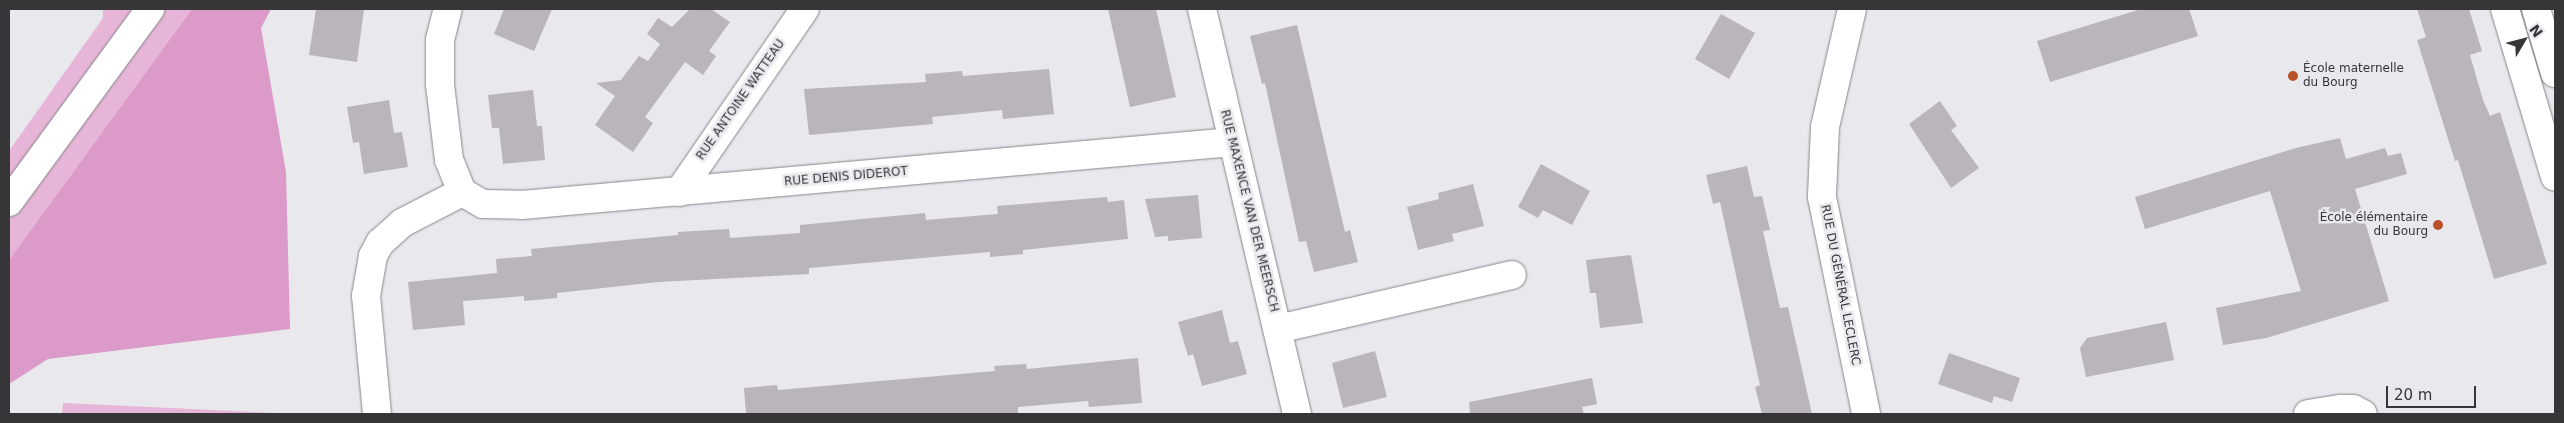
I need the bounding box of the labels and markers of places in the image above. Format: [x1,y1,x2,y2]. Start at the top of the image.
place label: École maternelle du Bourg [2303,62,2404,90]
marker: École maternelle du Bourg [2287,70,2299,82]
place label: École élémentaire du Bourg [2320,211,2428,239]
marker: École élémentaire du Bourg [2432,219,2444,231]

